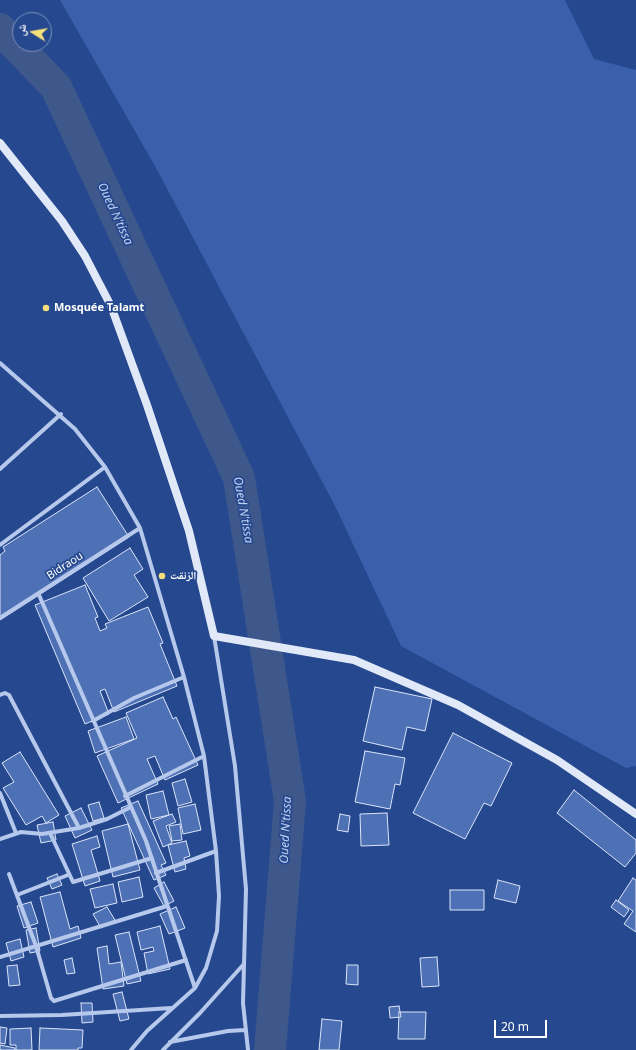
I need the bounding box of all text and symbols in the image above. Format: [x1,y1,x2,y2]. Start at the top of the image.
north arrow [12,12,52,52]
text: ش [12,23,29,37]
water label: Oued N'tissa [94,181,136,247]
place label: Mosquée Talamt [54,301,144,315]
marker: Mosquée Talamt [41,303,51,313]
water label: Oued N'tissa [230,476,256,544]
street label: Bidraou [44,549,86,583]
place label: الزنقت [170,569,196,583]
marker: الزنقت [157,571,167,581]
water label: Oued N'tissa [277,796,295,864]
scale bar [496,1012,549,1038]
text: 20 m [501,1018,529,1035]

